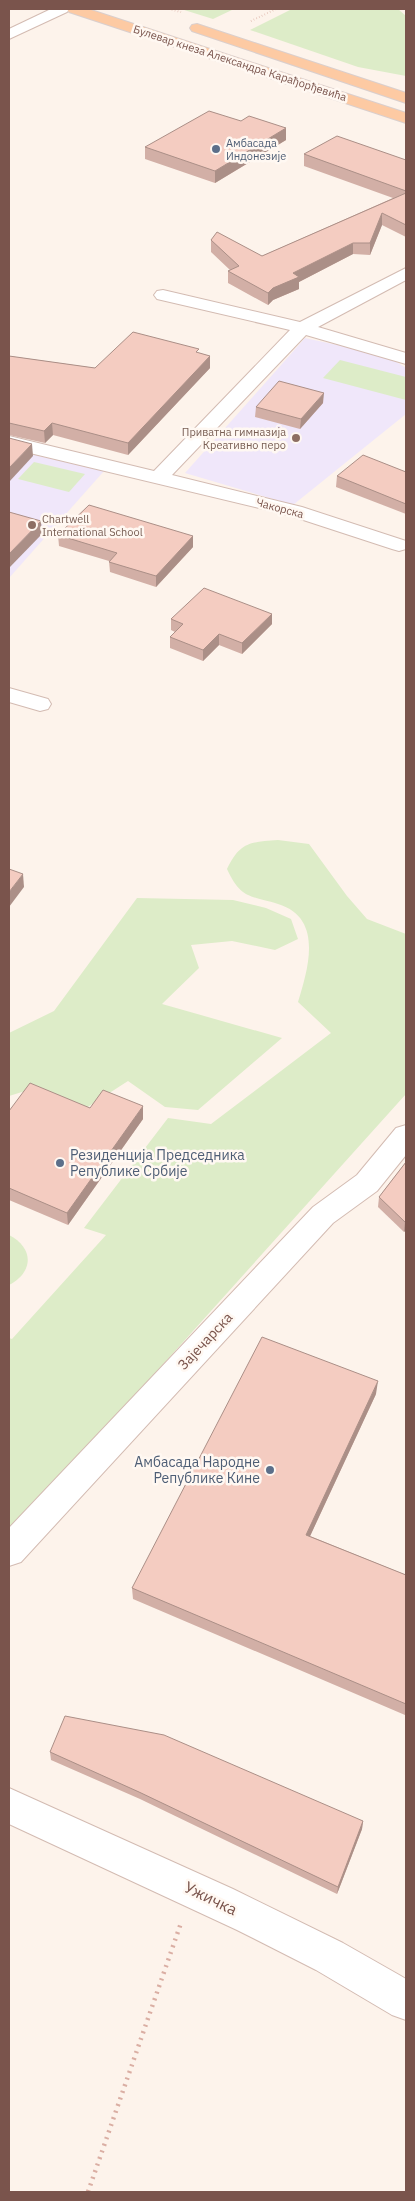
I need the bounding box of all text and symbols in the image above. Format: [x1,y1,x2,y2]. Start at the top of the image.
street label: Булевар кнеза Александра Карађорђевића [131,22,349,104]
place label: Амбасада Индонезије [226,136,286,163]
marker: Амбасада Индонезије [210,143,222,155]
place label: Приватна гимназија Креативно перо [182,425,286,452]
marker: Приватна гимназија Креативно перо [290,432,302,444]
street label: Чакорска [255,495,305,521]
place label: Chartwell International School [42,512,143,539]
marker: Chartwell International School [26,519,38,531]
place label: Резиденција Председника Републике Србије [70,1146,245,1180]
marker: Резиденција Председника Републике Србије [54,1157,66,1169]
street label: Зајечарска [174,1308,237,1374]
place label: Амбасада Народне Републике Кине [134,1453,260,1487]
marker: Амбасада Народне Републике Кине [264,1464,276,1476]
street label: Ужичка [181,1877,241,1920]

